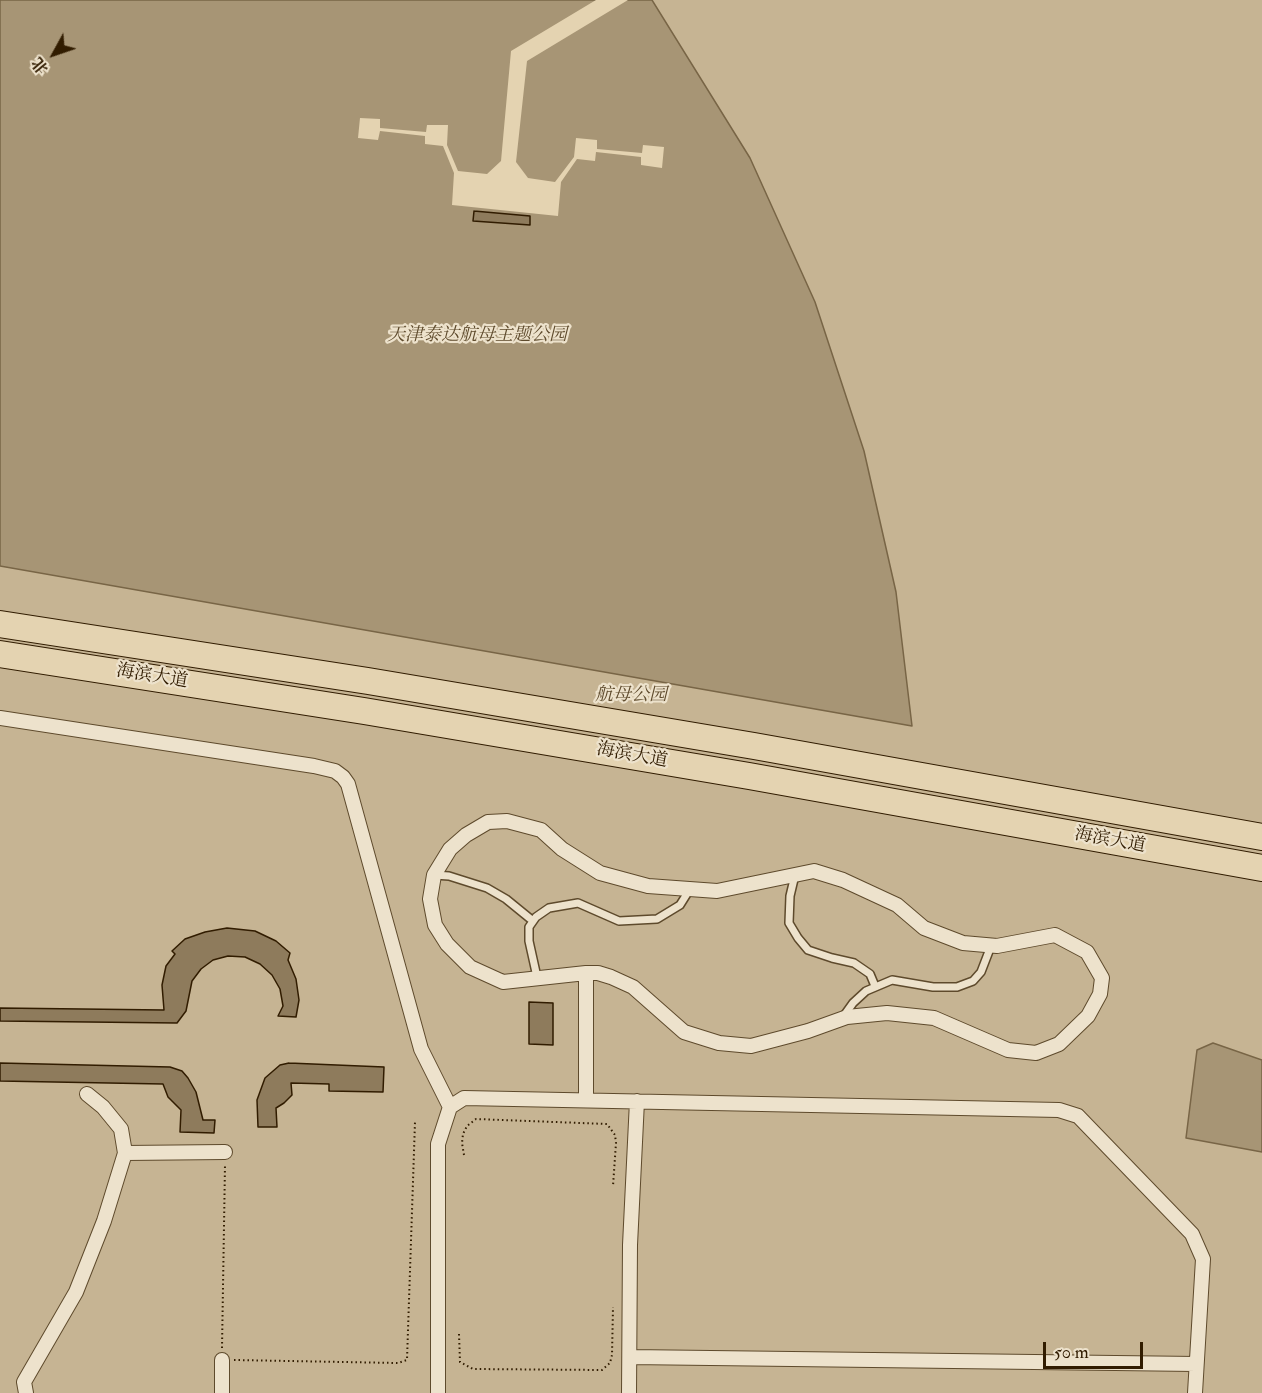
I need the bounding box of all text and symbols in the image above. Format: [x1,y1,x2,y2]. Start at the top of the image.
north arrow [24,24,84,84]
text: 北 [27,53,53,78]
park label: 天津泰达航母主题公园 [387,325,567,347]
street label: 海滨大道 [115,661,189,693]
park label: 航母公园 [595,685,667,707]
street label: 海滨大道 [595,739,669,773]
street label: 海滨大道 [1073,824,1147,858]
scale bar [1046,1330,1146,1368]
text: 50 m [1054,1341,1089,1364]

